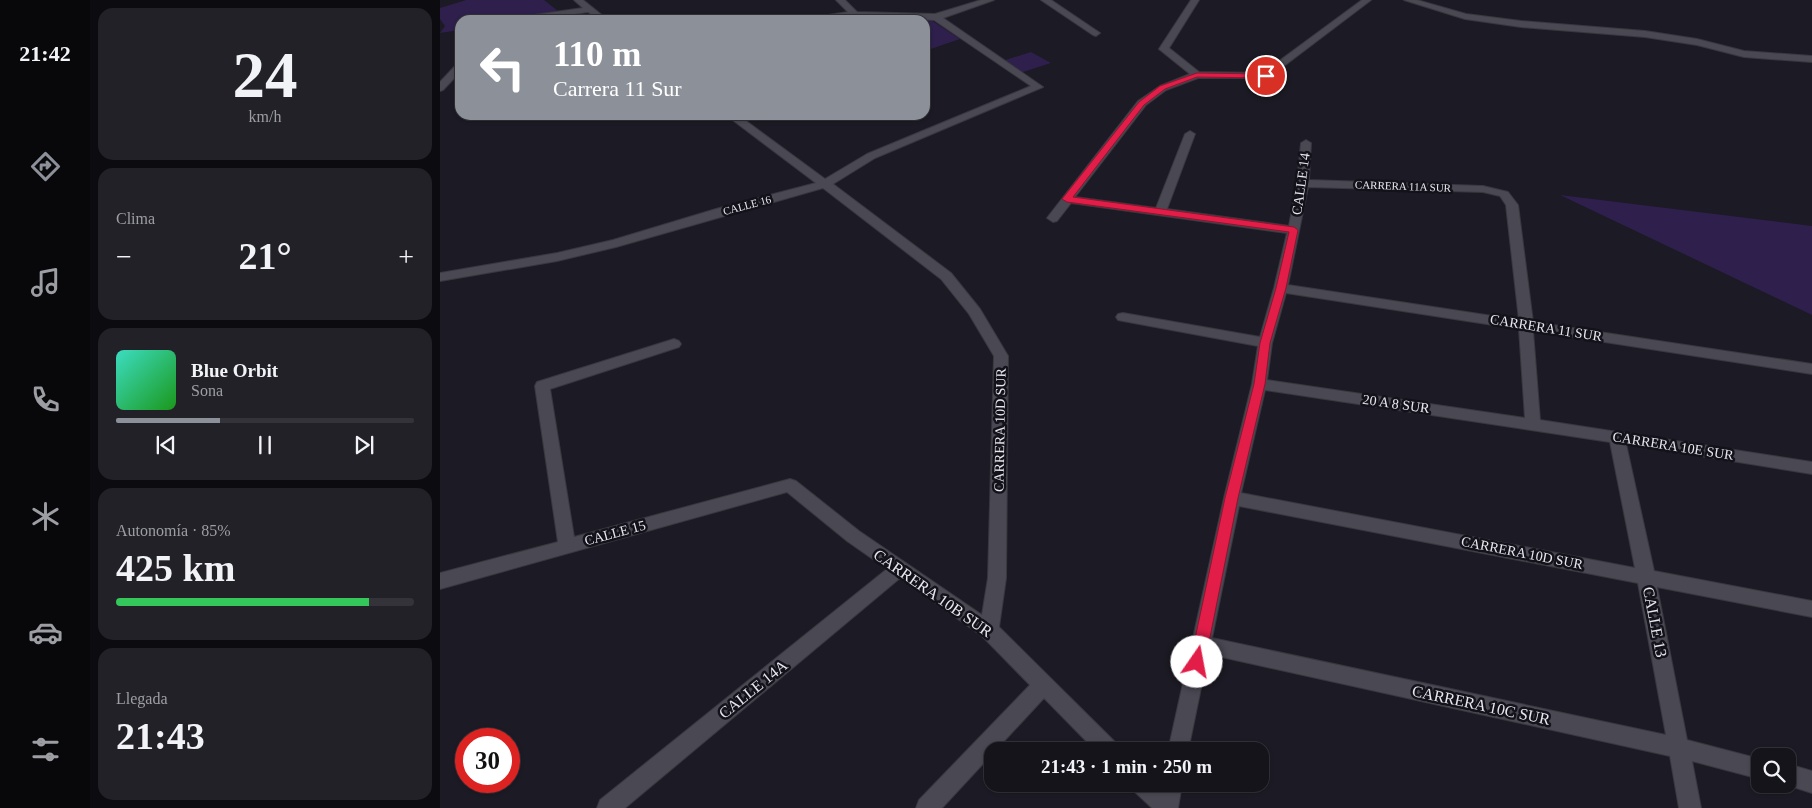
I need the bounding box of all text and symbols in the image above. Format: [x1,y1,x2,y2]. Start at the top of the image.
icon: left [470,35,535,100]
text: 110 m [553,35,641,74]
text: 24 [233,39,298,111]
text: 21:42 [19,41,71,66]
pin [1245,55,1287,97]
icon: arrive [1252,62,1280,90]
text: Carrera 11 Sur [553,76,682,101]
text: km/h [249,108,281,125]
icon: directions [28,149,63,184]
street label: CALLE 14 [1289,152,1313,216]
street label: CARRERA 11A SUR [1355,178,1452,194]
street label: CALLE 16 [722,193,773,217]
text: Clima [116,210,155,227]
text: 21° [238,235,292,277]
text: − [116,241,132,272]
text: + [398,241,414,272]
icon: music [28,265,63,300]
street label: CARRERA 11 SUR [1489,312,1604,344]
text: Blue Orbit [191,360,278,381]
street label: CARRERA 10D SUR [991,367,1009,492]
icon: phone [28,382,63,417]
text: Sona [191,382,223,399]
street label: 20 A 8 SUR [1362,392,1431,416]
street label: CARRERA 10E SUR [1612,429,1735,463]
icon: previous [152,431,180,459]
icon: pause [251,431,279,459]
icon: next [350,431,378,459]
icon: climate [28,499,63,534]
street label: CALLE 15 [583,518,647,548]
text: Autonomía · 85% [116,522,231,539]
street label: CARRERA 10D SUR [1460,534,1585,572]
street label: CARRERA 10B SUR [871,546,996,640]
text: 425 km [116,547,235,589]
street label: CALLE 13 [1640,585,1670,659]
icon: car [28,615,63,650]
position arrow [1170,635,1222,687]
street label: CALLE 14A [715,656,791,722]
street label: CARRERA 10C SUR [1411,682,1552,728]
text: Llegada [116,690,168,707]
text: 21:43 [116,715,205,757]
speed limit sign: 30 [455,728,520,793]
icon: filters [28,732,63,767]
map controls [1751,748,1796,793]
button: search [1751,748,1796,793]
text: 21:43 · 1 min · 250 m [1041,756,1212,777]

